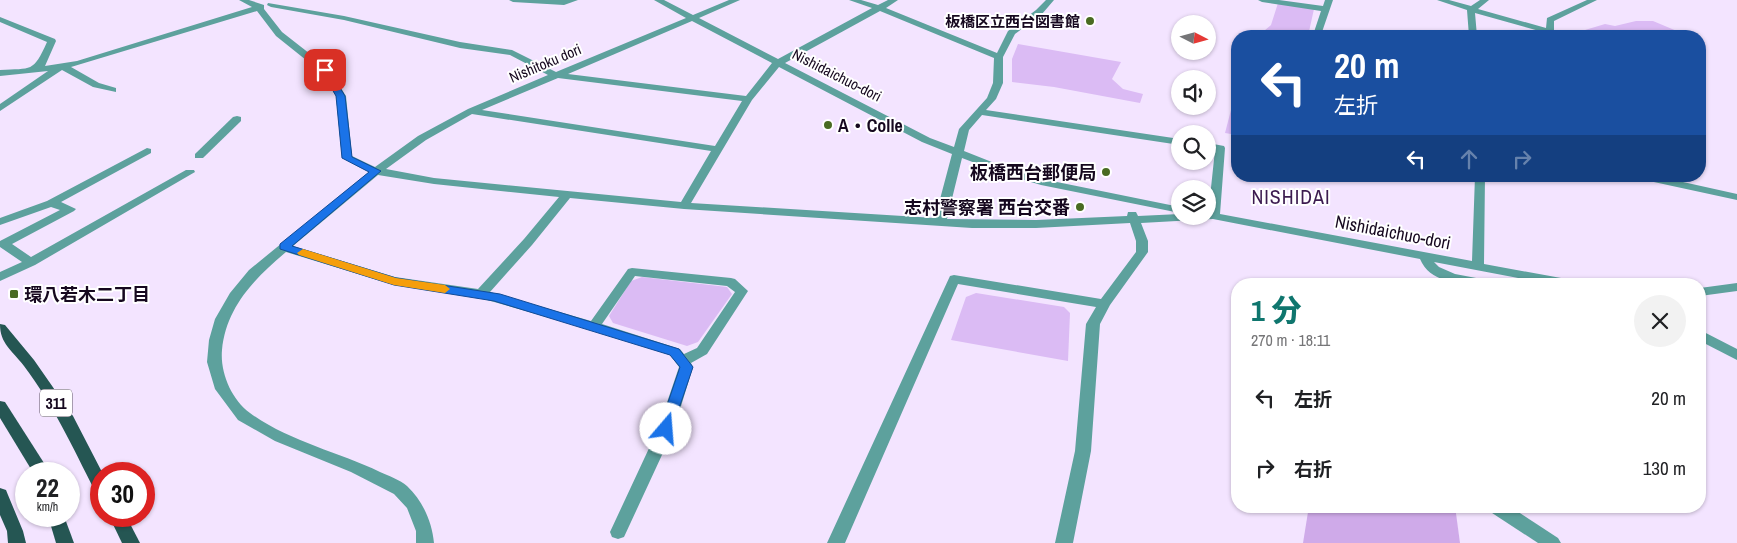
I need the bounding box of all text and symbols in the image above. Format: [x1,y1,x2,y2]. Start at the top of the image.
place label: 板橋区立西台図書館 [945,11,1080,32]
marker: 板橋区立西台図書館 [1084,15,1096,27]
north arrow [1171,15,1216,60]
map controls [1171,15,1216,225]
street label: Nishitoku dori [506,38,584,88]
text: 20 m [1334,42,1399,89]
street label: Nishidaichuo-dori [789,43,885,107]
pin [304,49,346,91]
icon: left [1251,50,1316,115]
icon: arrive [311,56,339,84]
button: sound [1171,70,1216,115]
text: 左折 [1334,90,1378,120]
place label: A・Colle [838,113,903,138]
marker: A・Colle [822,119,834,131]
button: search [1171,125,1216,170]
icon: left [1402,145,1430,173]
icon: ahead [1455,145,1483,173]
icon: right [1508,145,1536,173]
place label: 板橋西台郵便局 [970,160,1096,185]
marker: 板橋西台郵便局 [1100,166,1112,178]
button: layers [1171,180,1216,225]
district label: NISHIDAI [1251,183,1331,210]
place label: 志村警察署 西台交番 [904,195,1070,220]
marker: 志村警察署 西台交番 [1074,201,1086,213]
street label: Nishidaichuo-dori [1333,209,1453,255]
place label: 環八若木二丁目 [24,282,150,307]
marker: 環八若木二丁目 [8,288,20,300]
text: 1 分 [1251,290,1302,330]
button: close [1634,295,1686,347]
text: 270 m · 18:11 [1251,329,1330,351]
icon: left [1251,384,1279,412]
text: 20 m [1651,385,1686,411]
text: 左折 [1294,386,1332,412]
road number: 311 [40,389,72,416]
position arrow [639,402,691,454]
icon: right [1251,454,1279,482]
text: 130 m [1643,455,1686,481]
text: 右折 [1294,456,1332,482]
speed limit sign: 30 [90,462,155,527]
text: 22 [36,471,59,505]
text: km/h [37,499,58,515]

